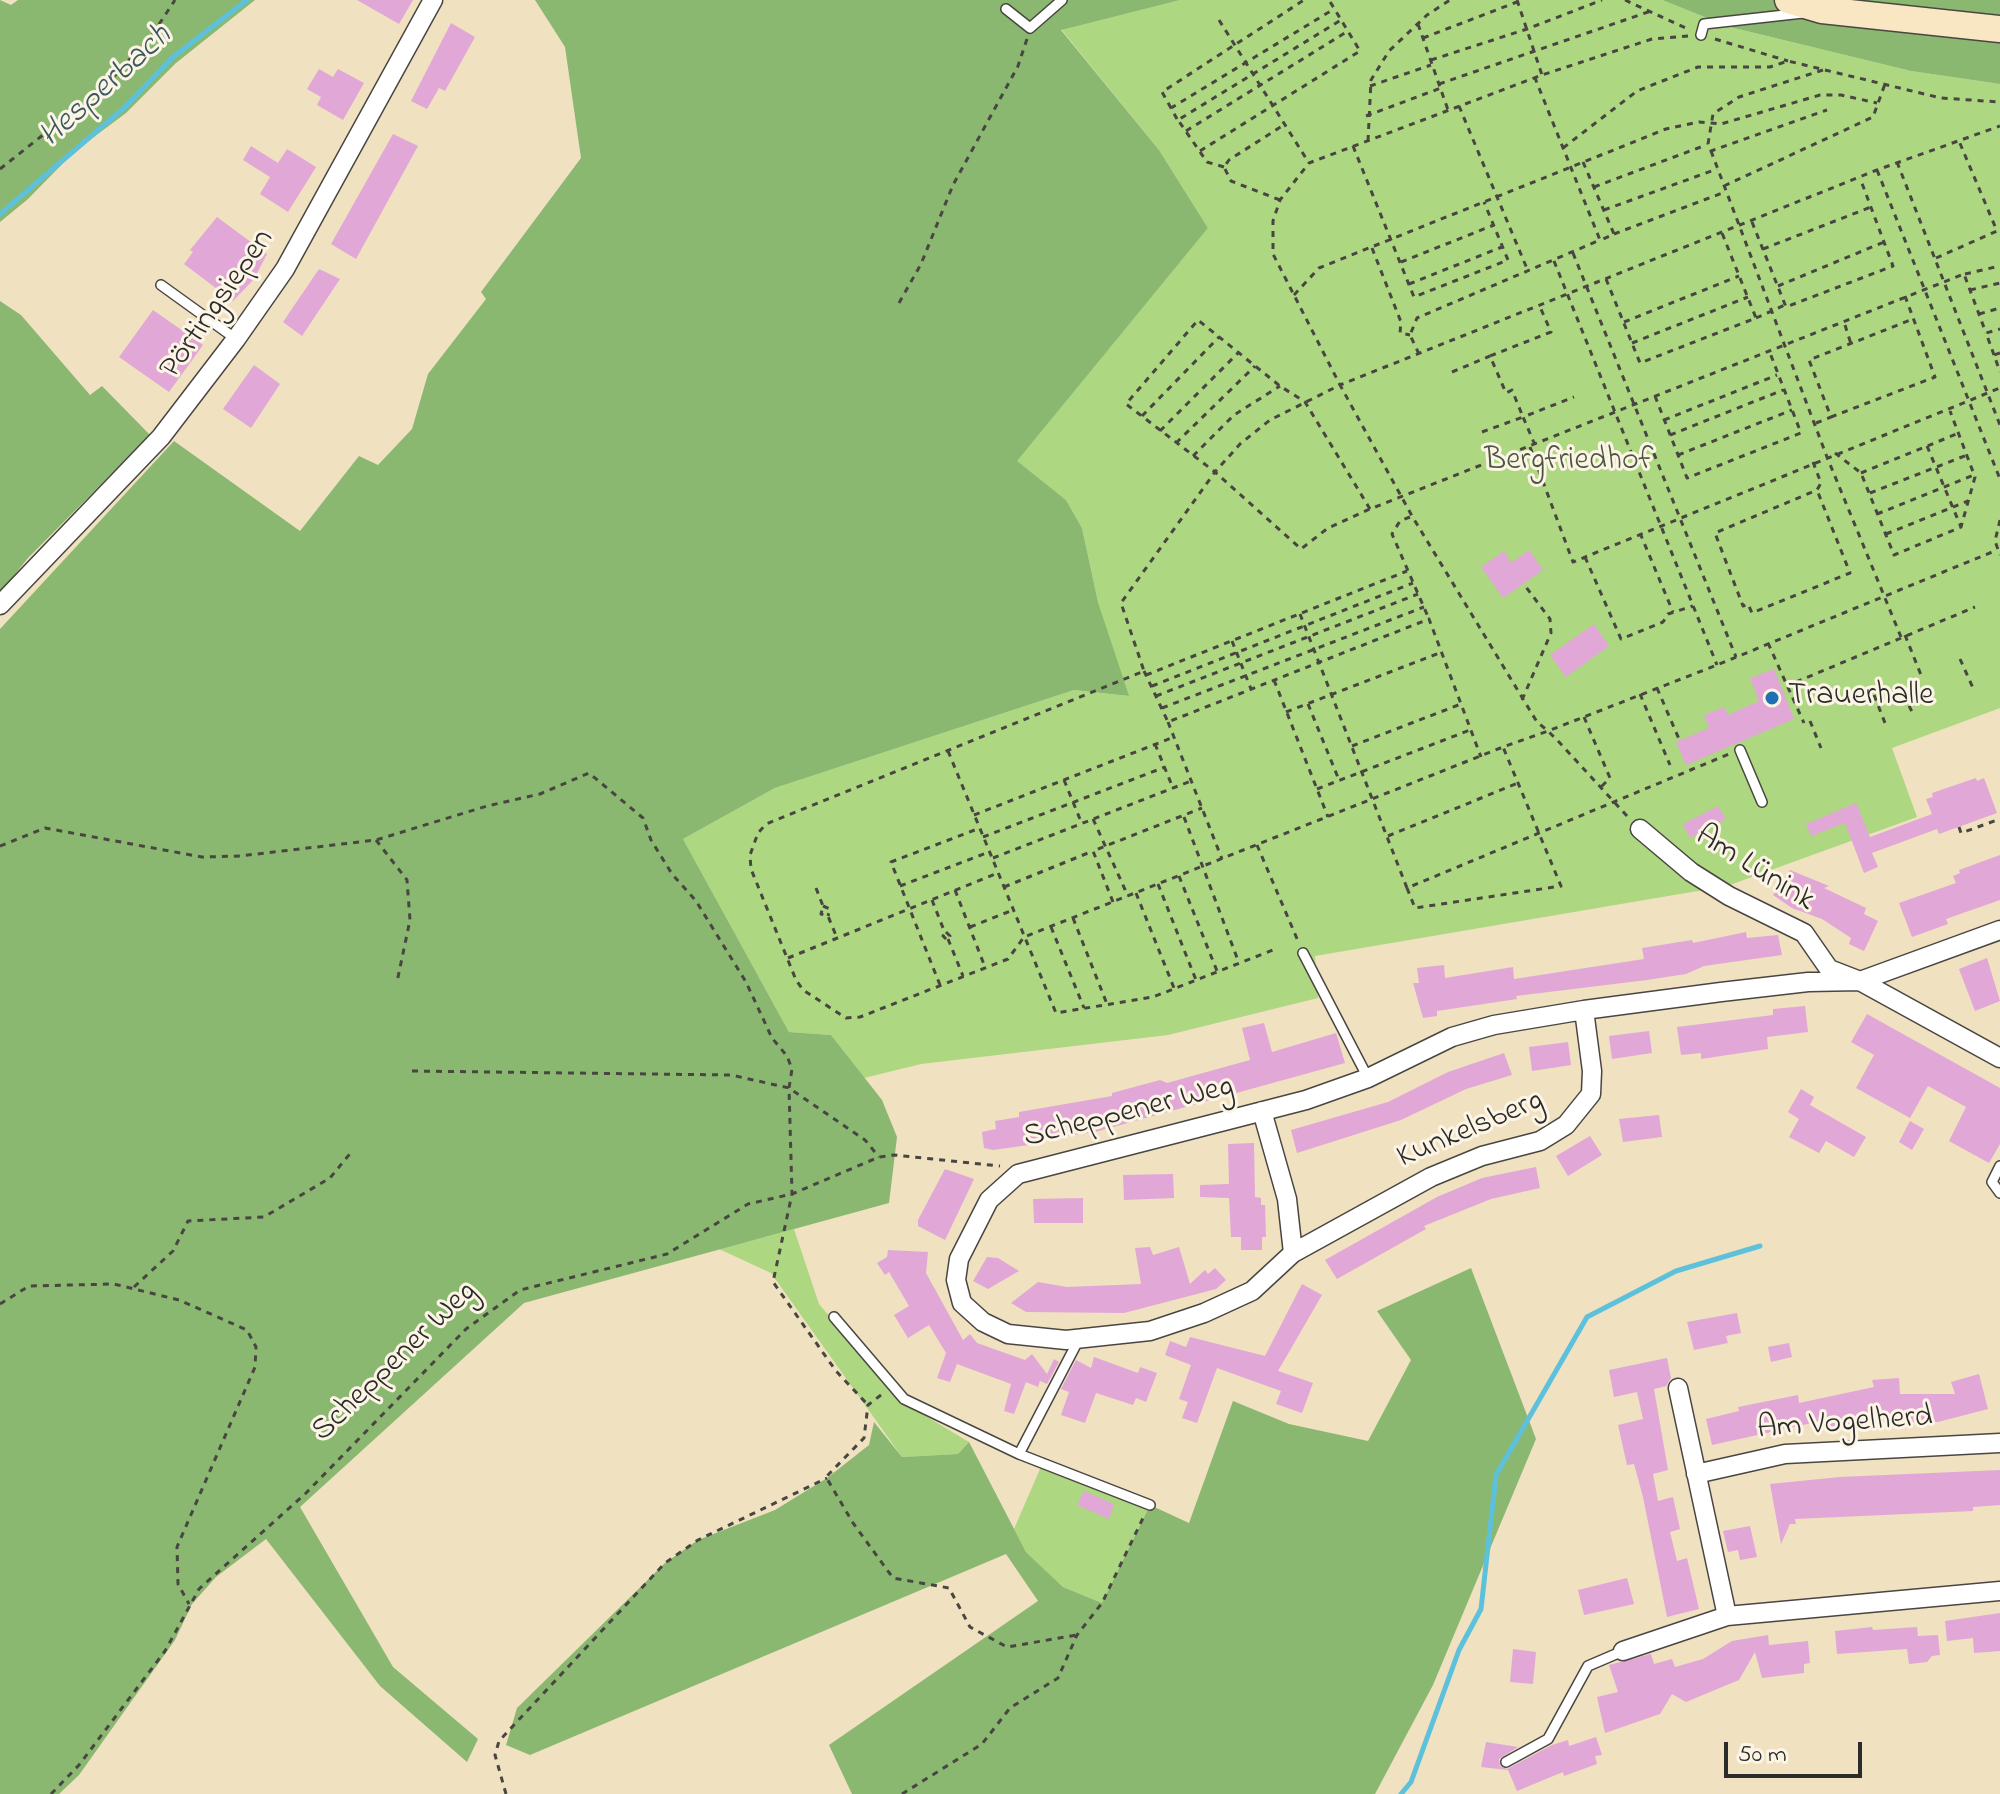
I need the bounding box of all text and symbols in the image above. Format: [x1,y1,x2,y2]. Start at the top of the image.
water label: Hesperbach [32,18,182,158]
street label: Pörtingsiepen [153,223,285,387]
park label: Bergfriedhof [1485,444,1653,482]
place label: Trauerhalle [1788,679,1934,717]
marker: Trauerhalle [1763,689,1781,707]
street label: Am Lünink [1687,818,1821,922]
street label: Scheppener Weg [1020,1069,1238,1159]
street label: Kunkelsberg [1392,1083,1550,1179]
street label: Scheppener Weg [305,1275,487,1451]
street label: Am Vogelherd [1756,1400,1934,1450]
scale bar [1728,1726,1866,1776]
text: 50 m [1738,1738,1787,1773]

